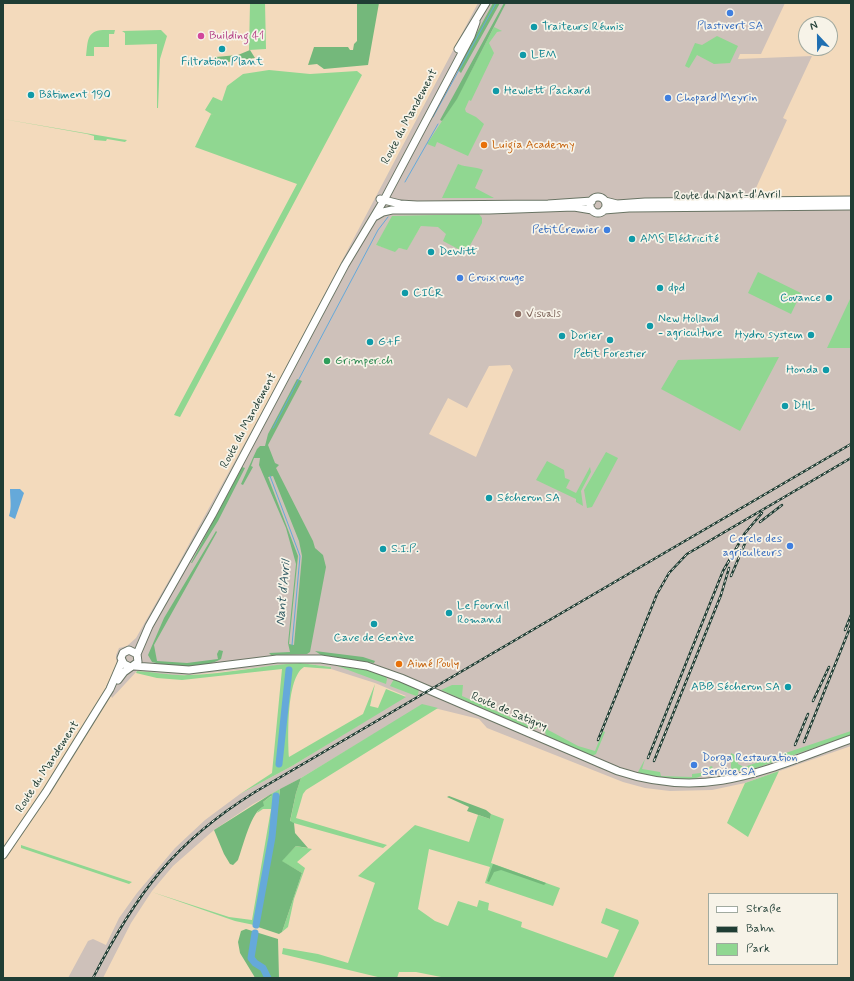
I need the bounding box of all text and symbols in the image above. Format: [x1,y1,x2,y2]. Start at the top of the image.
marker: Plastivert SA [725,8,735,18]
north arrow [798,16,838,56]
text: N [808,18,820,34]
place label: Plastivert SA [697,19,763,33]
place label: Traiteurs Réunis [542,20,624,34]
marker: Traiteurs Réunis [529,22,539,32]
place label: Building 41 [209,29,264,43]
marker: Building 41 [196,31,206,41]
marker: Filtration Plant [217,44,227,54]
place label: LEM [531,48,557,62]
marker: LEM [518,50,528,60]
place label: Filtration Plant [181,55,263,69]
street label: Route du Mandement [379,67,441,167]
place label: Hewlett Packard [504,84,590,98]
marker: Hewlett Packard [491,86,501,96]
place label: Bâtiment 190 [39,88,111,102]
marker: Bâtiment 190 [26,90,36,100]
place label: Chopard Meyrin [676,91,757,105]
marker: Chopard Meyrin [663,93,673,103]
place label: Luigia Academy [492,138,575,152]
marker: Luigia Academy [479,140,489,150]
street label: Route du Nant-d'Avril [674,188,780,204]
place label: PetitCremier [532,223,599,237]
marker: PetitCremier [602,225,612,235]
place label: AMS Eléctricité [640,232,719,246]
marker: AMS Eléctricité [627,234,637,244]
place label: DeWitt [439,245,478,259]
marker: DeWitt [426,247,436,257]
place label: Croix rouge [468,271,525,285]
marker: Croix rouge [455,273,465,283]
place label: dpd [668,281,685,295]
marker: dpd [655,283,665,293]
place label: CICR [413,286,443,300]
marker: CICR [400,288,410,298]
place label: Covance [780,291,821,305]
marker: Covance [824,293,834,303]
place label: Visuals [526,307,561,321]
marker: Visuals [513,309,523,319]
place label: New Holland - agriculture [658,312,723,340]
marker: New Holland - agriculture [645,321,655,331]
place label: Hydro system [735,328,803,342]
place label: Dorier [570,329,602,343]
marker: Hydro system [806,330,816,340]
marker: Dorier [557,331,567,341]
place label: G+F [378,335,400,349]
marker: Petit Forestier [605,335,615,345]
marker: G+F [365,337,375,347]
place label: Petit Forestier [574,347,646,361]
place label: Grimper.ch [335,354,393,368]
marker: Grimper.ch [322,356,332,366]
place label: Honda [786,363,818,377]
marker: Honda [821,365,831,375]
street label: Route du Mandement [218,371,280,471]
place label: DHL [793,399,815,413]
marker: DHL [780,401,790,411]
place label: Sécheron SA [497,491,560,505]
marker: Sécheron SA [484,493,494,503]
place label: Cercle des agriculteurs [723,532,782,560]
marker: Cercle des agriculteurs [785,541,795,551]
place label: S.I.P. [391,542,419,556]
marker: S.I.P. [378,544,388,554]
water label: Nant d'Avril [273,559,295,627]
place label: Le Fournil Romand [457,599,509,627]
marker: Le Fournil Romand [444,608,454,618]
marker: Cave de Genève [369,619,379,629]
place label: Cave de Genève [334,631,414,645]
place label: Aimé Pouly [407,657,459,671]
marker: Aimé Pouly [394,659,404,669]
place label: ABB Sécheron SA [691,680,780,694]
marker: ABB Sécheron SA [783,682,793,692]
street label: Route de Satigny [469,689,549,735]
street label: Route du Mandement [13,719,83,815]
place label: Dorga Restauration Service SA [702,751,797,779]
marker: Dorga Restauration Service SA [689,760,699,770]
legend [708,893,838,965]
text: Straße [746,901,781,917]
text: Bahn [746,921,775,937]
text: Park [746,941,770,957]

